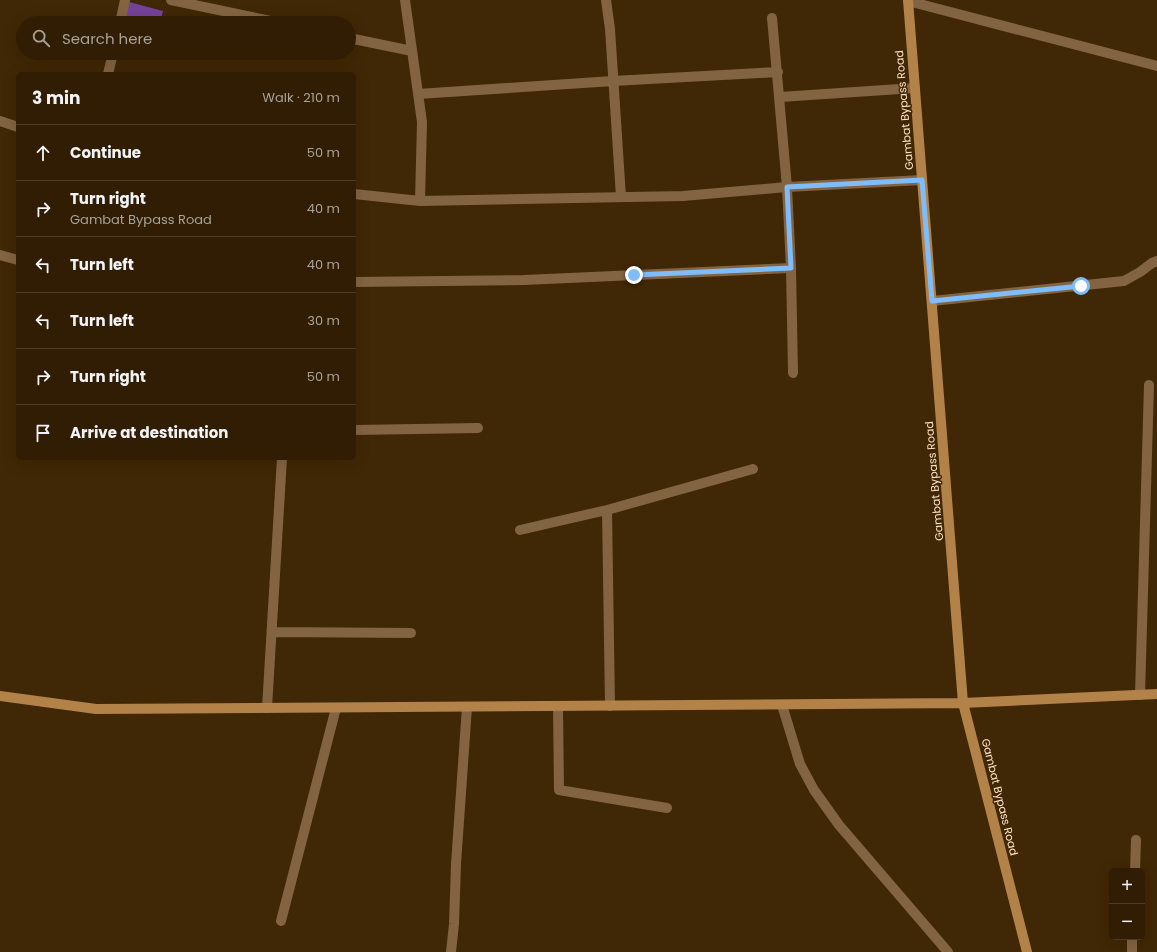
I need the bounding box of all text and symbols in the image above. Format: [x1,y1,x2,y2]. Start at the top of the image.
search box [16,16,356,60]
icon: search [30,27,52,49]
text: Search here [62,28,152,49]
street label: Gambat Bypass Road [891,50,917,170]
text: 3 min [32,86,80,110]
text: Walk · 210 m [262,88,340,107]
icon: ahead [32,142,54,164]
text: Continue [70,142,141,163]
text: 50 m [307,143,340,162]
text: Turn right [70,188,146,209]
icon: right [32,198,54,220]
text: 40 m [307,199,340,218]
text: Gambat Bypass Road [70,210,212,229]
icon: left [32,254,54,276]
text: Turn left [70,254,134,275]
text: 40 m [307,255,340,274]
route end [625,266,643,284]
route start [1072,277,1090,295]
icon: left [32,310,54,332]
text: Turn left [70,310,134,331]
text: 30 m [307,311,340,330]
icon: right [32,366,54,388]
text: Turn right [70,366,146,387]
text: 50 m [307,367,340,386]
street label: Gambat Bypass Road [921,421,947,541]
icon: arrive [32,422,54,444]
text: Arrive at destination [70,422,228,443]
street label: Gambat Bypass Road [978,737,1022,857]
map controls [1109,868,1145,940]
button: + [1109,868,1145,904]
button: − [1109,904,1145,940]

